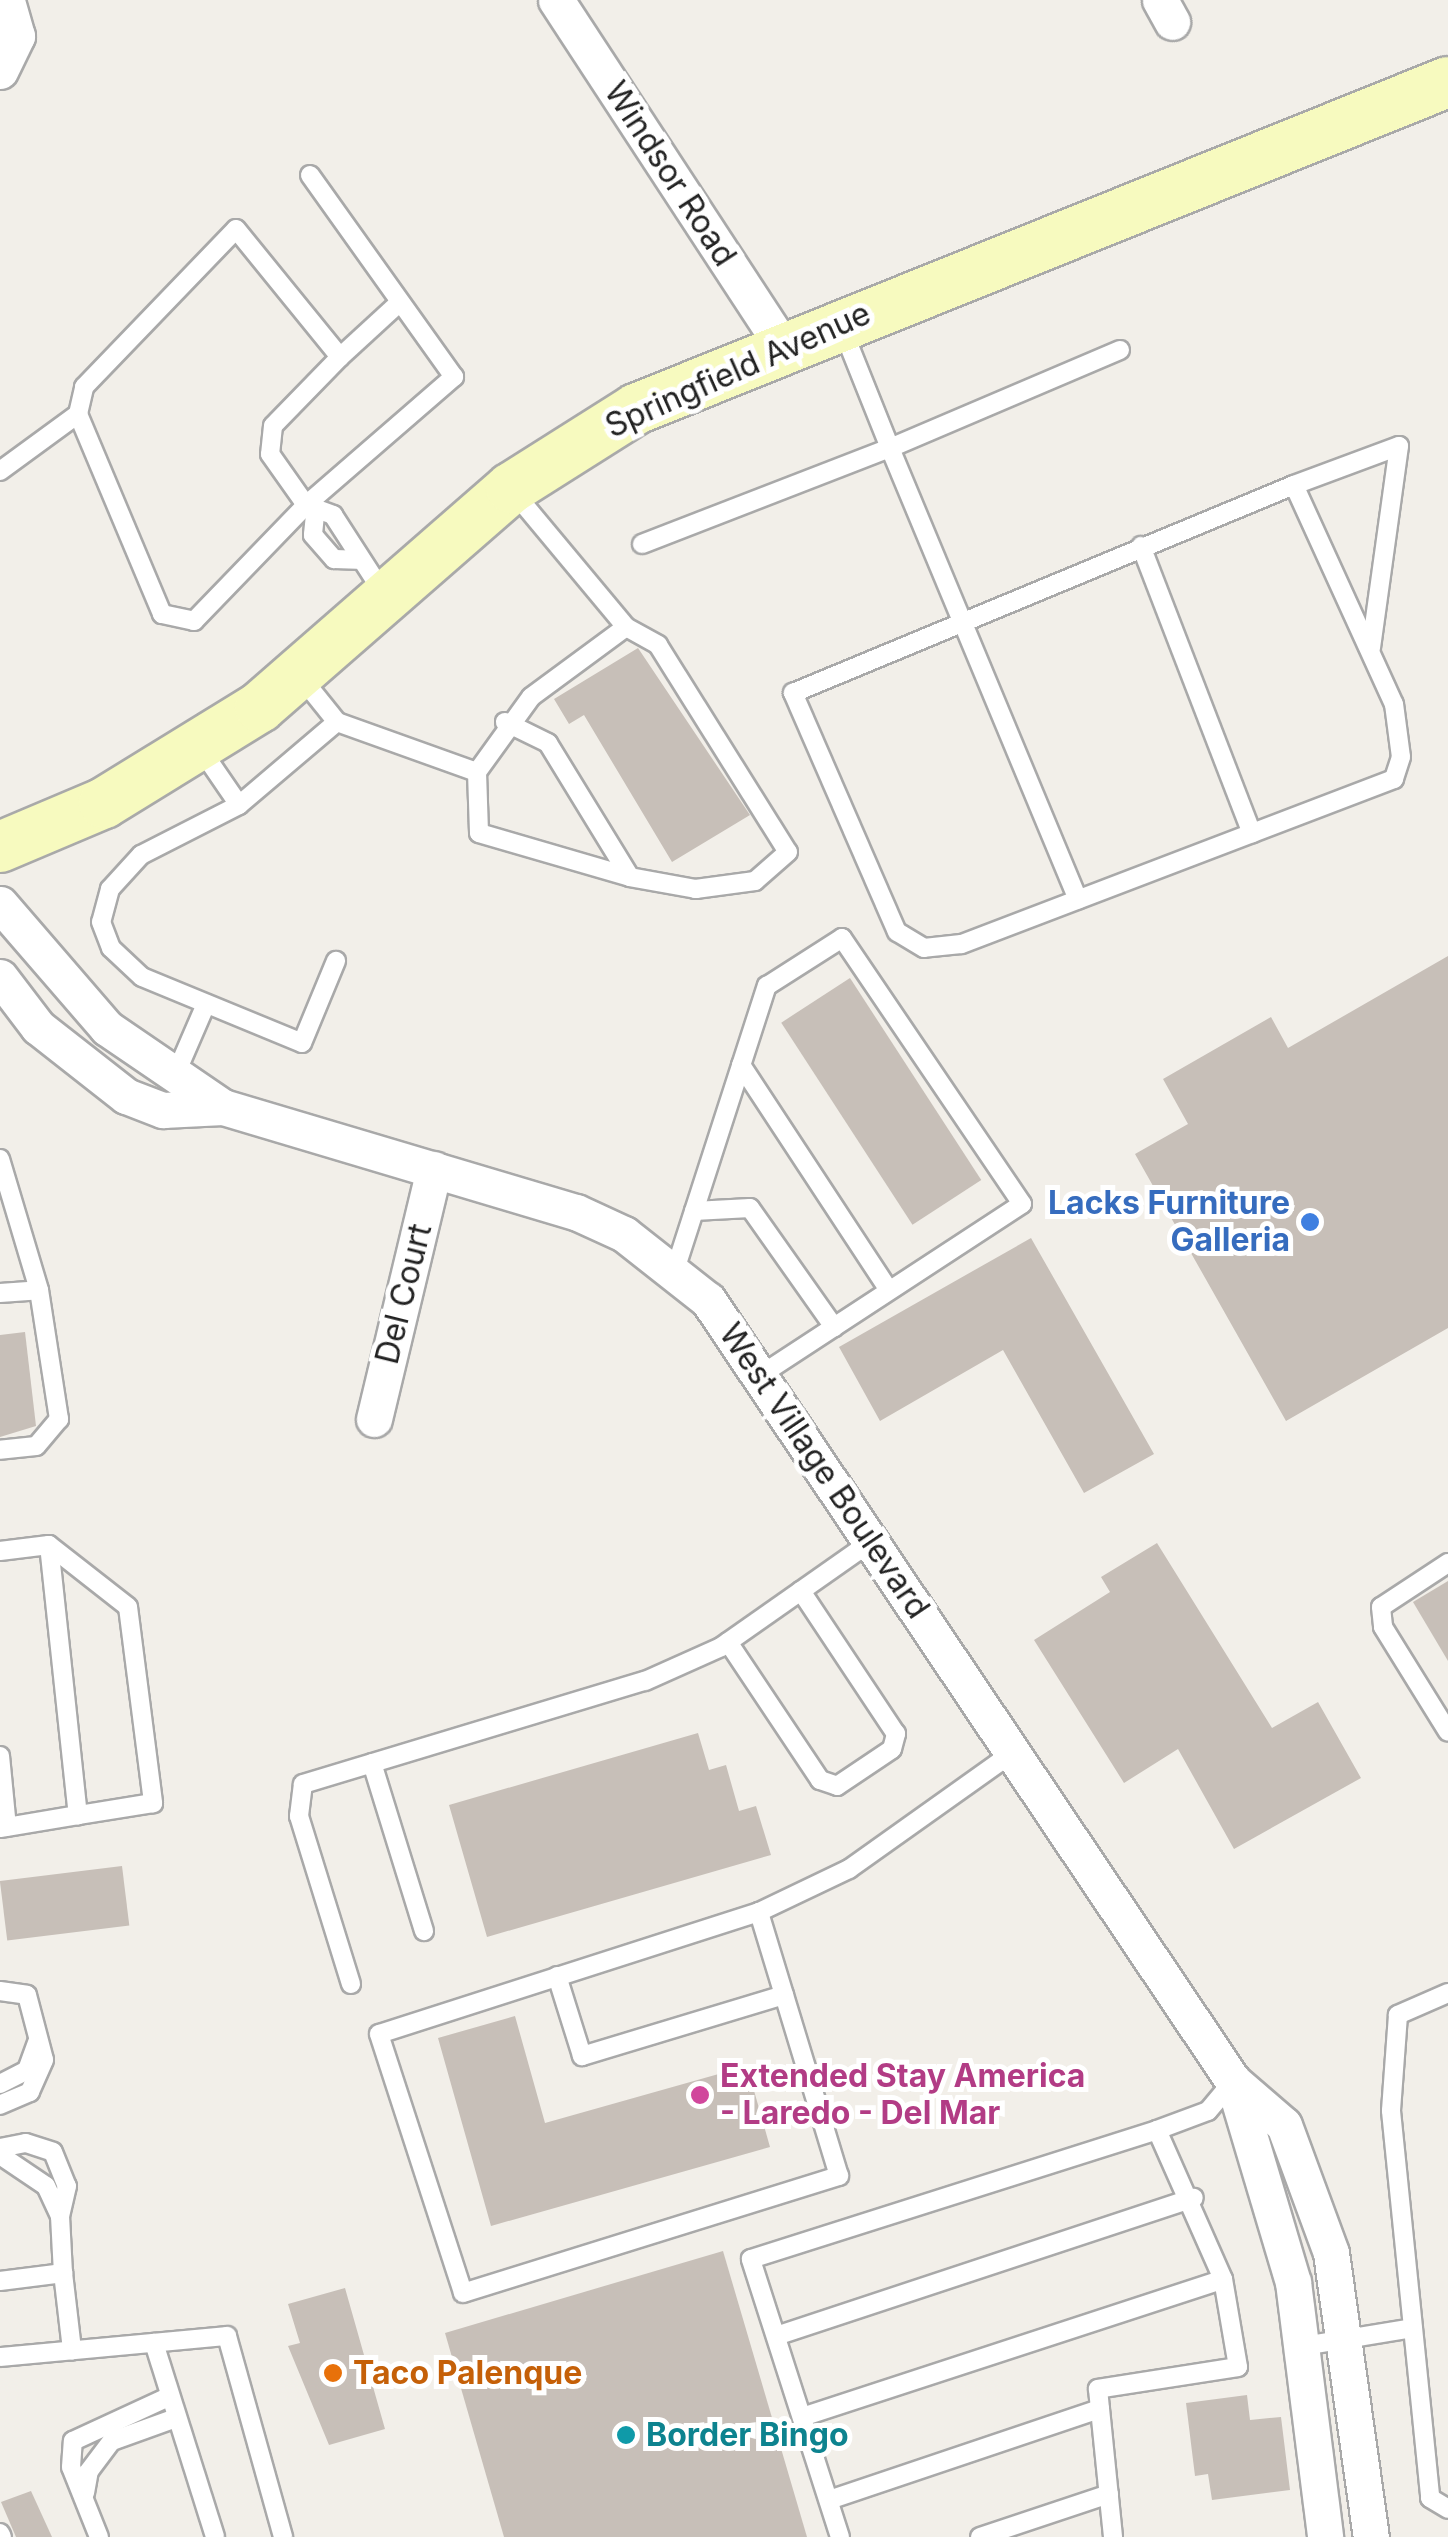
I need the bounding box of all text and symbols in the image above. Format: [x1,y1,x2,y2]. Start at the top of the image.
street label: Windsor Road [596,75,744,273]
street label: Springfield Avenue [600,294,876,446]
place label: Lacks Furniture Galleria [1048,1185,1290,1260]
marker: Lacks Furniture Galleria [1299,1211,1321,1233]
street label: Del Court [368,1220,440,1368]
street label: West Village Boulevard [711,1316,937,1626]
place label: Extended Stay America - Laredo - Del Mar [720,2058,1085,2133]
marker: Extended Stay America - Laredo - Del Mar [689,2084,711,2106]
place label: Taco Palenque [353,2354,582,2392]
marker: Taco Palenque [322,2362,344,2384]
place label: Border Bingo [646,2416,848,2454]
marker: Border Bingo [615,2424,637,2446]

